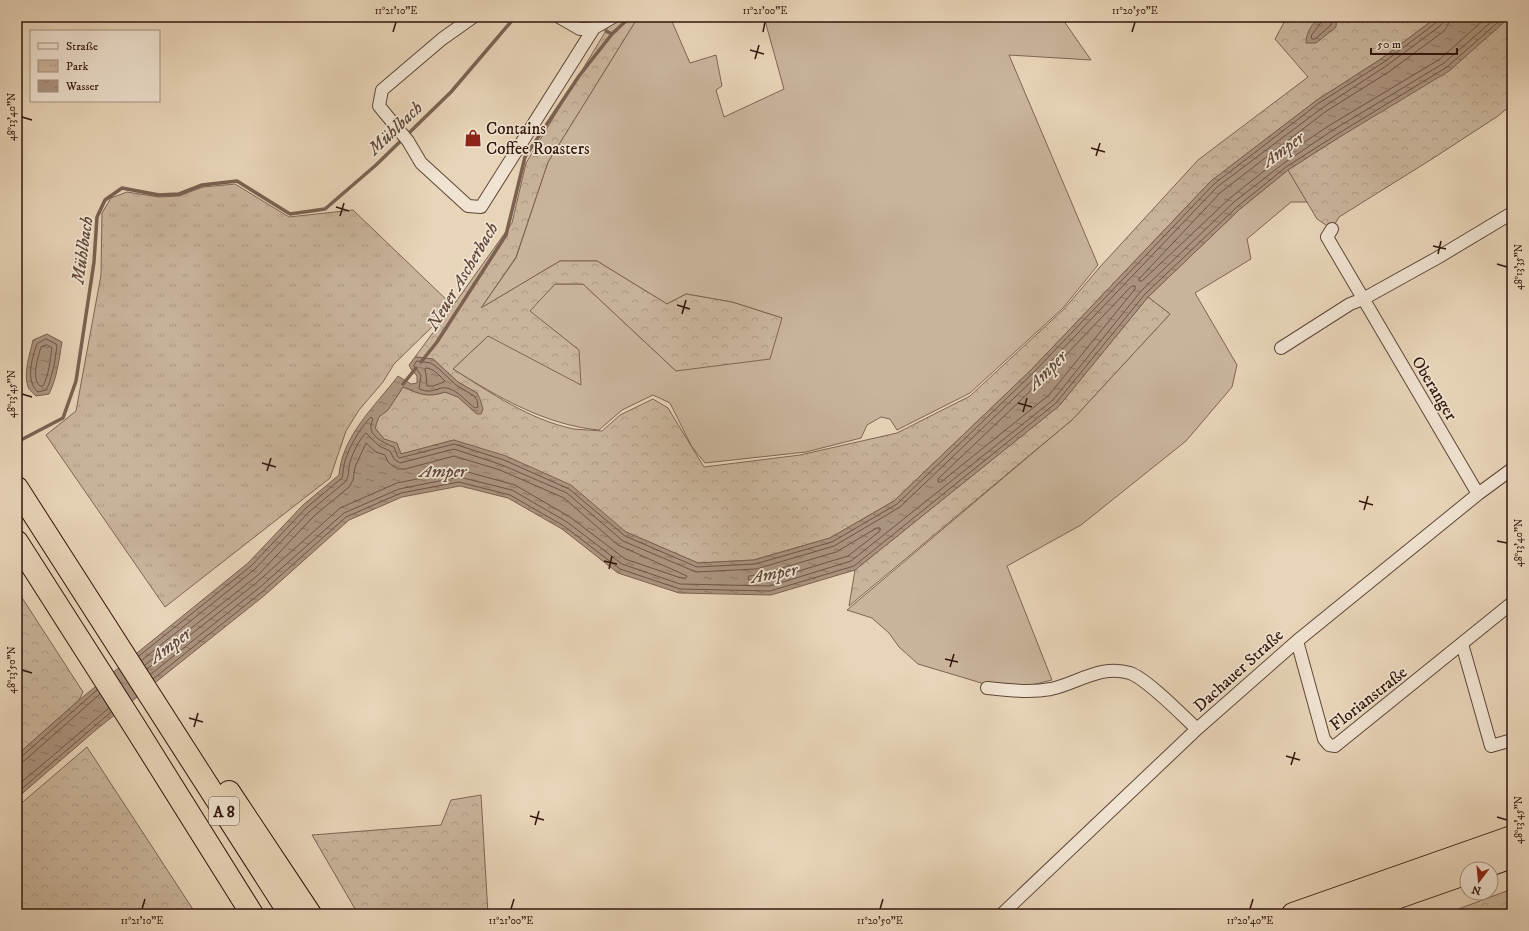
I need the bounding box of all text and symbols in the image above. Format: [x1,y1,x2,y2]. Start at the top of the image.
text: 11°21'10"E [375,5,417,17]
text: 11°21'00"E [743,5,787,17]
text: 11°20'50"E [1112,5,1158,17]
legend [30,30,160,102]
scale bar [1371,30,1457,56]
text: 50 m [1377,37,1401,52]
text: Straße [66,39,98,54]
text: Park [66,59,88,74]
text: Wasser [65,79,99,94]
text: 48°13'40"N [6,93,18,141]
water label: Mühlbach [362,97,428,162]
place label: Contains Coffee Roasters [486,118,590,160]
water label: Amper [1257,126,1310,174]
shop icon: Contains Coffee Roasters [463,128,483,148]
water label: Mühlbach [67,215,99,287]
water label: Neuer Ascherbach [422,219,504,335]
text: 48°13'35"N [1513,244,1525,290]
water label: Amper [1022,345,1073,396]
street label: Oberanger [1406,352,1462,425]
text: 48°13'45"N [6,370,18,418]
water label: Amper [418,461,468,483]
text: 48°13'40"N [1513,519,1525,567]
water label: Amper [747,559,801,589]
water label: Amper [144,622,197,670]
street label: Dachauer Straße [1189,624,1288,717]
text: 48°13'50"N [6,646,18,694]
street label: Florianstraße [1325,662,1412,736]
text: 48°13'45"N [1513,796,1525,844]
road number: A 8 [209,797,239,825]
north arrow [1459,861,1499,901]
text: N [1470,882,1483,898]
text: 11°21'10"E [121,915,163,927]
text: 11°21'00"E [489,915,533,927]
text: 11°20'50"E [857,915,903,927]
text: 11°20'40"E [1227,915,1273,927]

